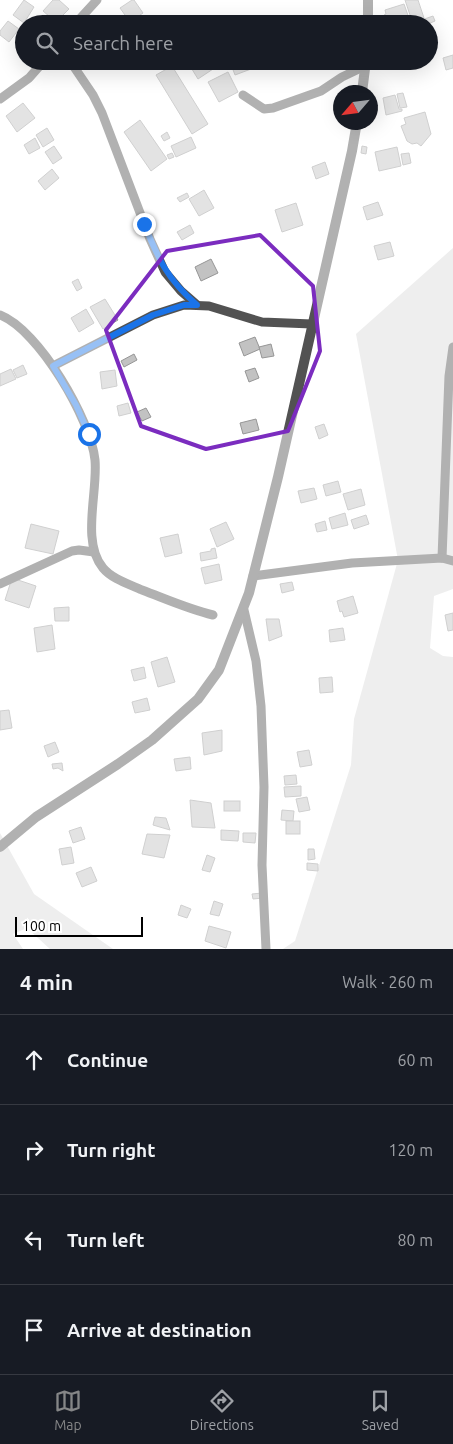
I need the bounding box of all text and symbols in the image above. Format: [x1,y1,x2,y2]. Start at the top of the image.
search box [15,15,438,70]
icon: search [33,29,61,57]
text: Search here [73,32,173,54]
north arrow [333,85,378,130]
route end [133,213,156,236]
route start [78,423,101,446]
scale bar [15,914,142,937]
text: 100 m [22,918,61,934]
text: 4 min [20,970,73,994]
text: Walk · 260 m [342,973,433,991]
icon: ahead [20,1046,48,1074]
text: Continue [67,1049,148,1071]
text: 60 m [397,1051,433,1069]
icon: right [20,1136,48,1164]
text: Turn right [67,1139,155,1161]
text: 120 m [388,1141,433,1159]
icon: left [20,1226,48,1254]
text: Turn left [67,1229,145,1251]
text: 80 m [397,1231,433,1249]
icon: arrive [20,1316,48,1344]
text: Arrive at destination [67,1319,252,1341]
tab: Map [54,1387,82,1433]
tab: Directions [190,1387,254,1433]
tab: Saved [362,1387,399,1433]

